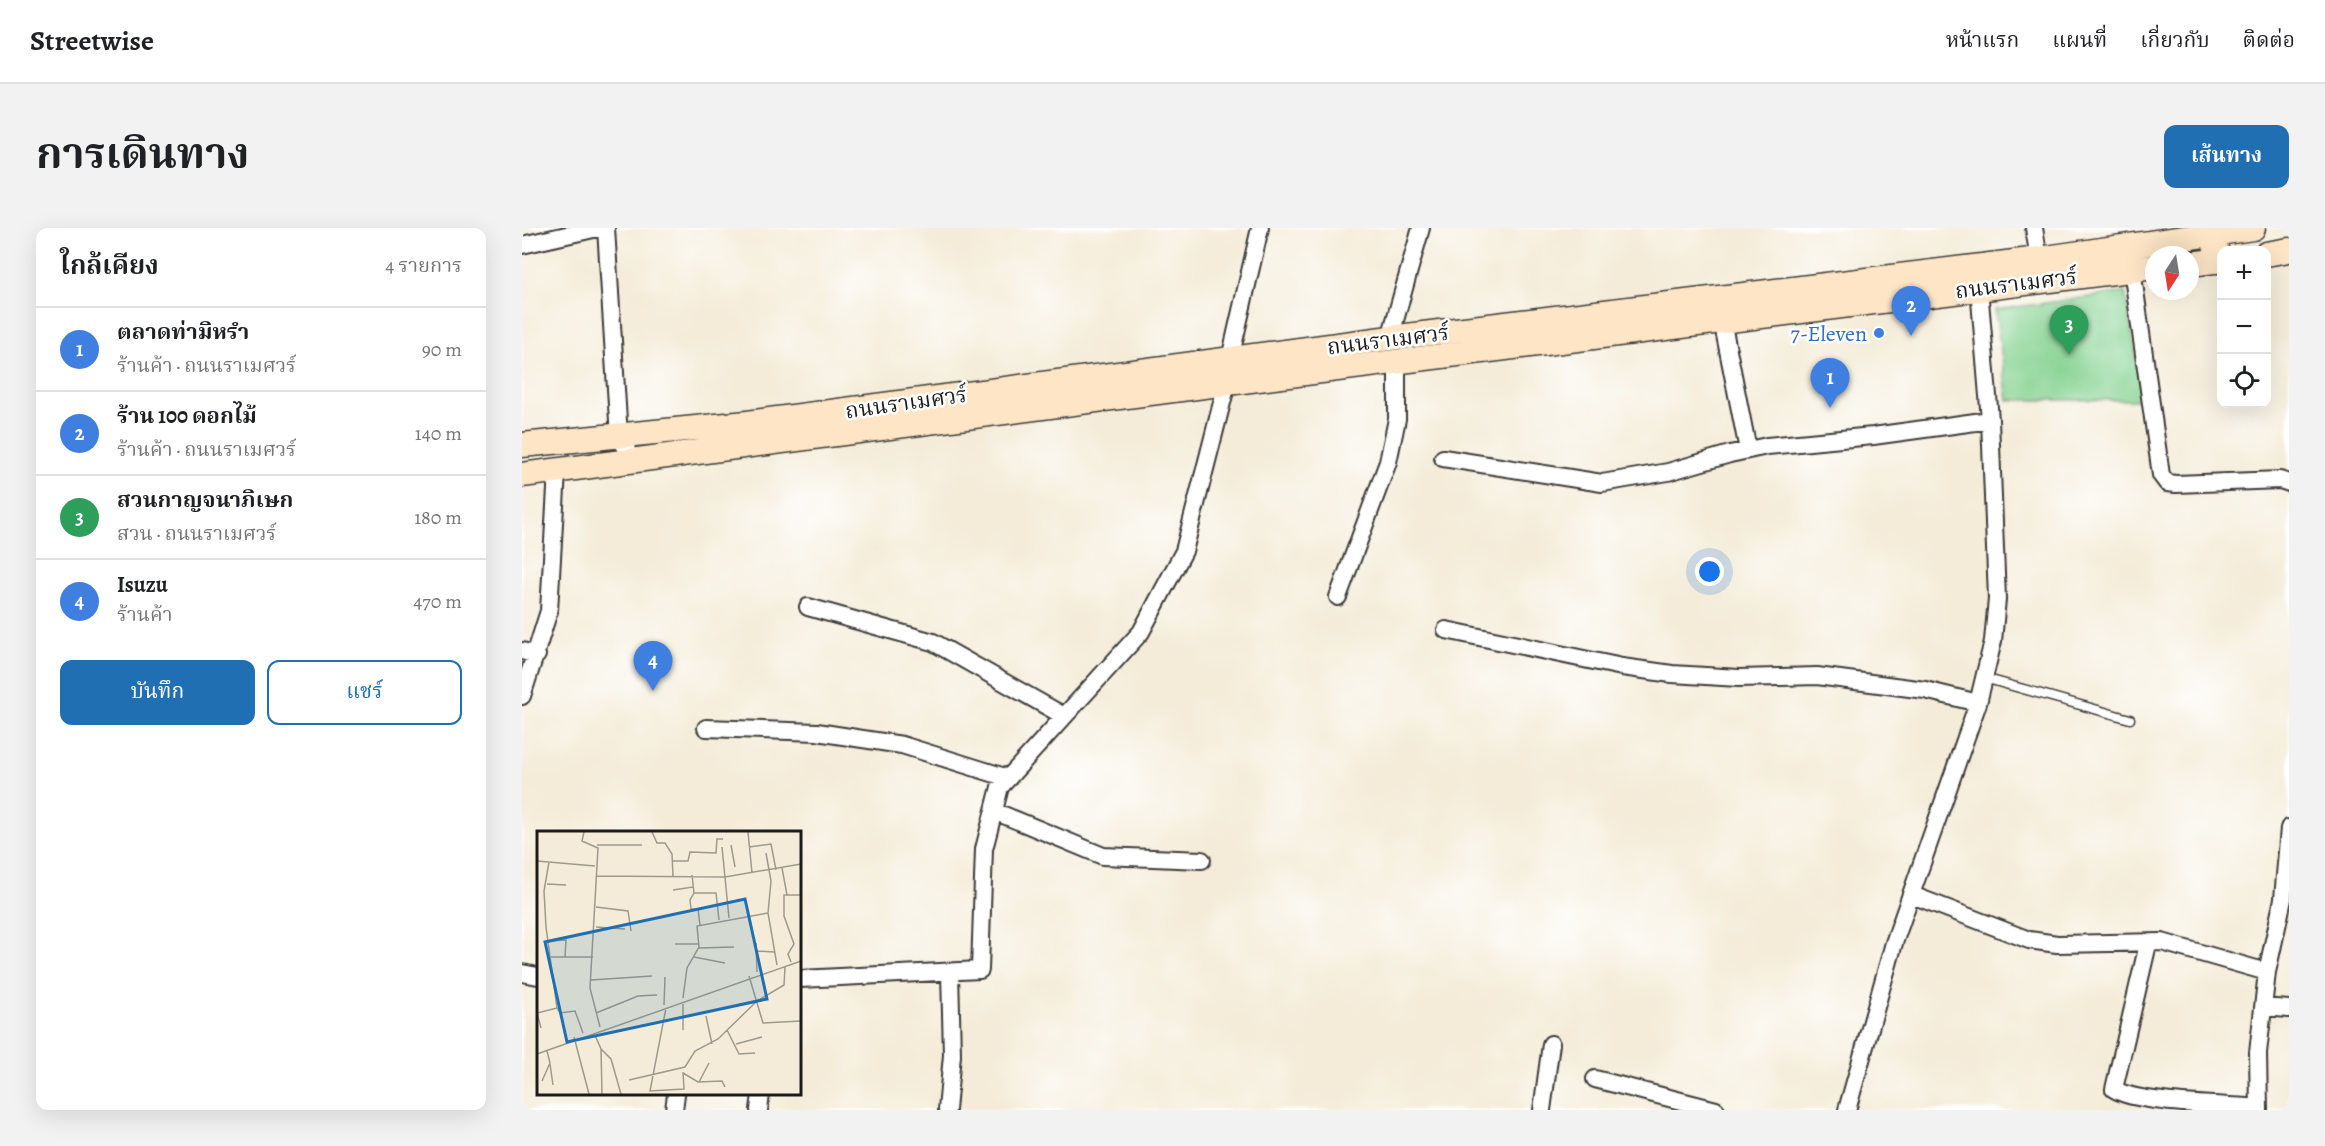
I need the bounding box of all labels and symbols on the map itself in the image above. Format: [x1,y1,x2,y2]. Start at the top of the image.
north arrow [2145,246,2199,300]
street label: ถนนราเมศวร์ [1953,262,2079,306]
pin: 2 [1892,286,1930,336]
pin: 3 [2050,306,2088,355]
street label: ถนนราเมศวร์ [1325,318,1451,362]
place label: 7-Eleven [1790,319,1867,349]
marker: 7-Eleven [1872,326,1886,340]
pin: 1 [1810,358,1850,408]
street label: ถนนราเมศวร์ [843,380,969,426]
your location [1695,557,1724,586]
pin: 4 [634,642,672,691]
inset map [537,831,801,1095]

